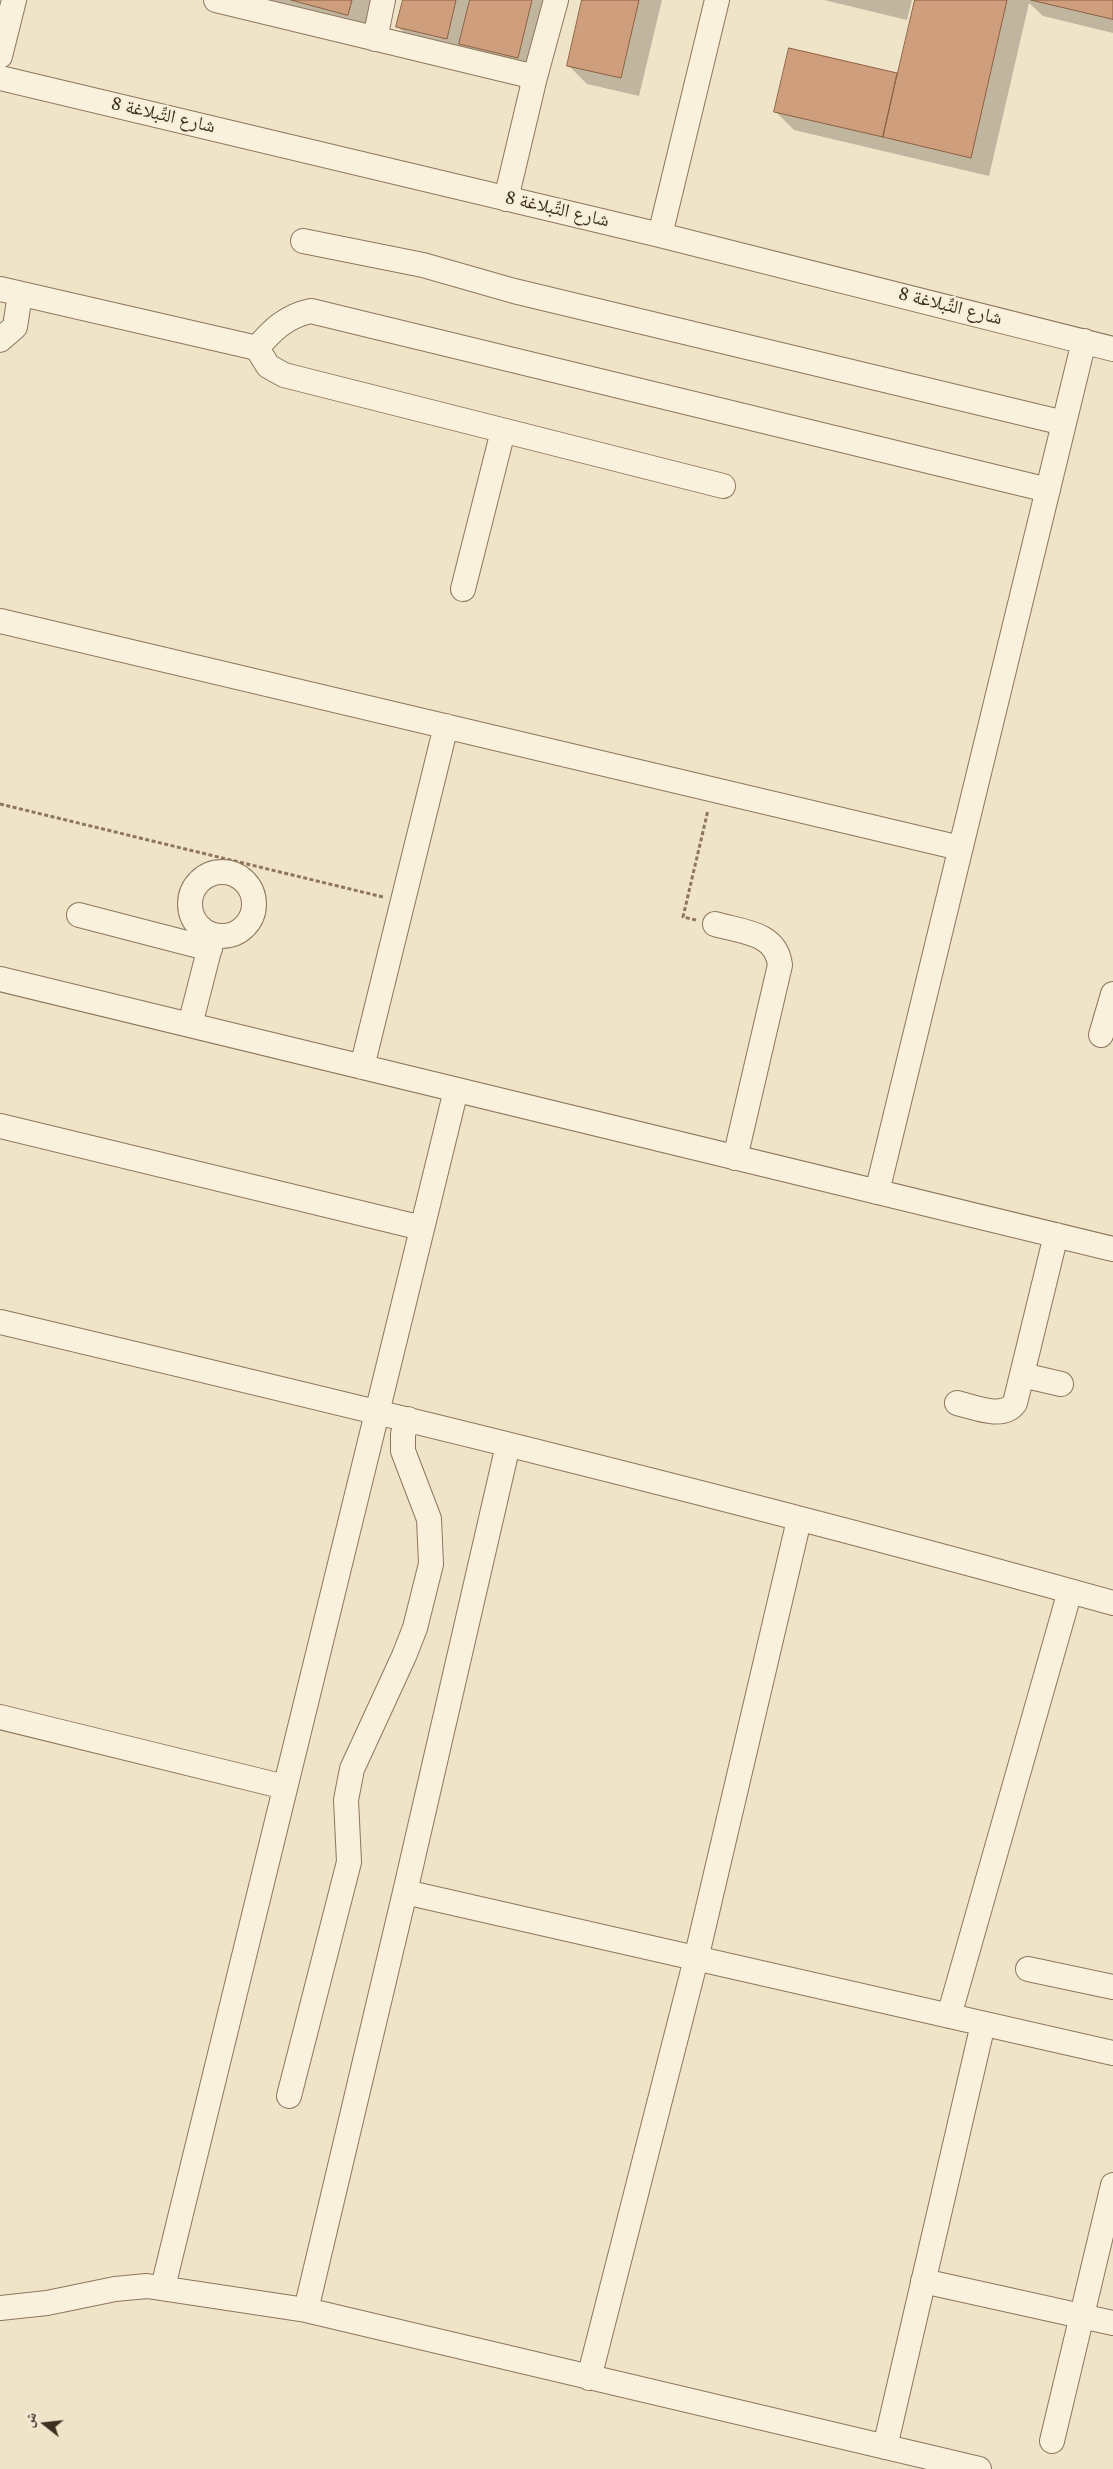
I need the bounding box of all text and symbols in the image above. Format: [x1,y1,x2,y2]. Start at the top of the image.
street label: شارع التِّبلاغة 8 [109,94,217,140]
street label: شارع التِّبلاغة 8 [503,188,611,234]
street label: شارع التِّبلاغة 8 [896,284,1004,332]
north arrow [20,2399,70,2449]
text: ش [18,2410,42,2430]

